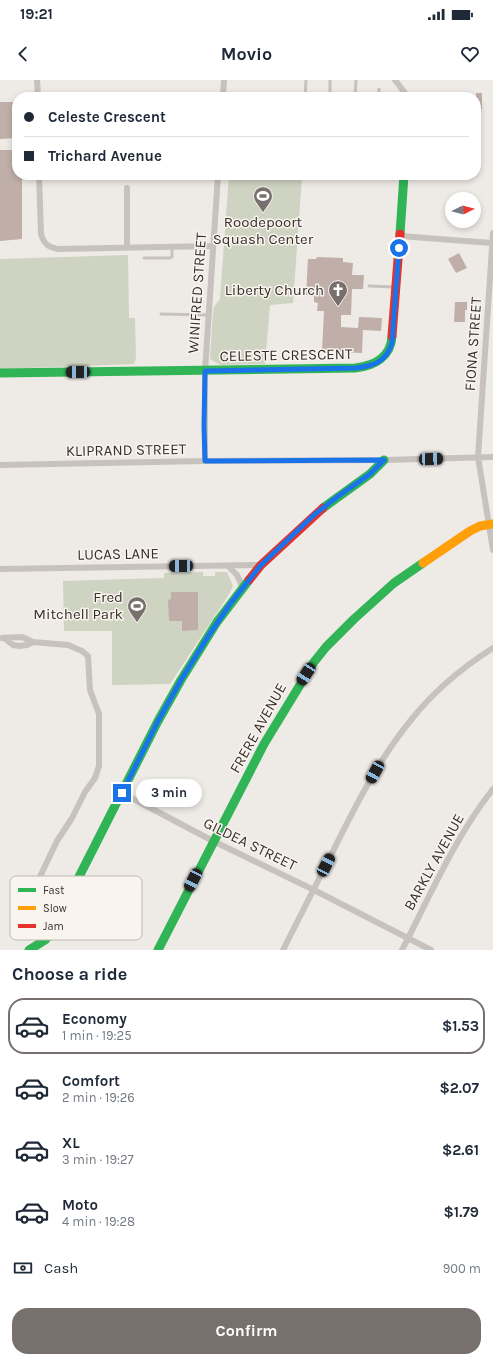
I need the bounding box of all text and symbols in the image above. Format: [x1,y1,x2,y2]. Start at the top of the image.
text: 19:21 [20,5,53,23]
icon: back [12,43,34,65]
text: Movio [221,43,272,65]
icon: heart [459,43,481,65]
text: Celeste Crescent [48,108,166,126]
text: Trichard Avenue [48,147,162,165]
sports icon: Roodepoort Squash Center [252,185,274,213]
north arrow [445,192,481,228]
map controls [445,192,481,228]
place label: Roodepoort Squash Center [213,213,314,248]
street label: WINIFRED STREET [184,231,210,354]
route start [390,239,408,257]
church icon: Liberty Church [327,279,349,307]
place label: Liberty Church [225,281,324,299]
street label: FIONA STREET [461,296,485,392]
street label: CELESTE CRESCENT [219,345,353,365]
car [66,366,90,378]
street label: KLIPRAND STREET [66,440,187,460]
car [419,453,443,465]
street label: LUCAS LANE [77,544,159,564]
car [169,560,193,572]
place label: Fred Mitchell Park [33,588,123,623]
sports icon: Fred Mitchell Park [126,595,148,623]
car [294,661,318,687]
street label: FRERE AVENUE [226,680,290,776]
car [364,759,386,785]
callout: 3 min [136,779,202,807]
route end [113,784,131,802]
text: 3 min [151,785,187,800]
street label: BARKLY AVENUE [400,811,468,913]
street label: GILDEA STREET [200,814,300,875]
car [315,852,337,878]
car [182,867,204,893]
legend [10,876,142,940]
text: Fast [43,884,64,897]
text: Slow [43,902,67,915]
text: Jam [43,920,64,933]
text: Choose a ride [12,963,127,985]
icon: car [14,1008,50,1044]
text: Economy [62,1010,127,1028]
text: $1.53 [442,1017,479,1035]
text: 1 min · 19:25 [62,1028,131,1043]
icon: car [14,1070,50,1106]
text: Comfort [62,1072,120,1090]
text: $2.07 [439,1079,479,1097]
text: 2 min · 19:26 [62,1090,135,1105]
icon: car [14,1132,50,1168]
text: XL [62,1134,80,1152]
text: $2.61 [442,1141,479,1159]
text: 3 min · 19:27 [62,1152,134,1167]
icon: car [14,1194,50,1230]
text: Moto [62,1196,98,1214]
text: $1.79 [443,1203,479,1221]
text: 4 min · 19:28 [62,1214,135,1229]
icon: cash [12,1257,34,1279]
text: Cash [44,1259,78,1277]
text: 900 m [443,1261,481,1276]
button: Confirm [12,1308,481,1354]

